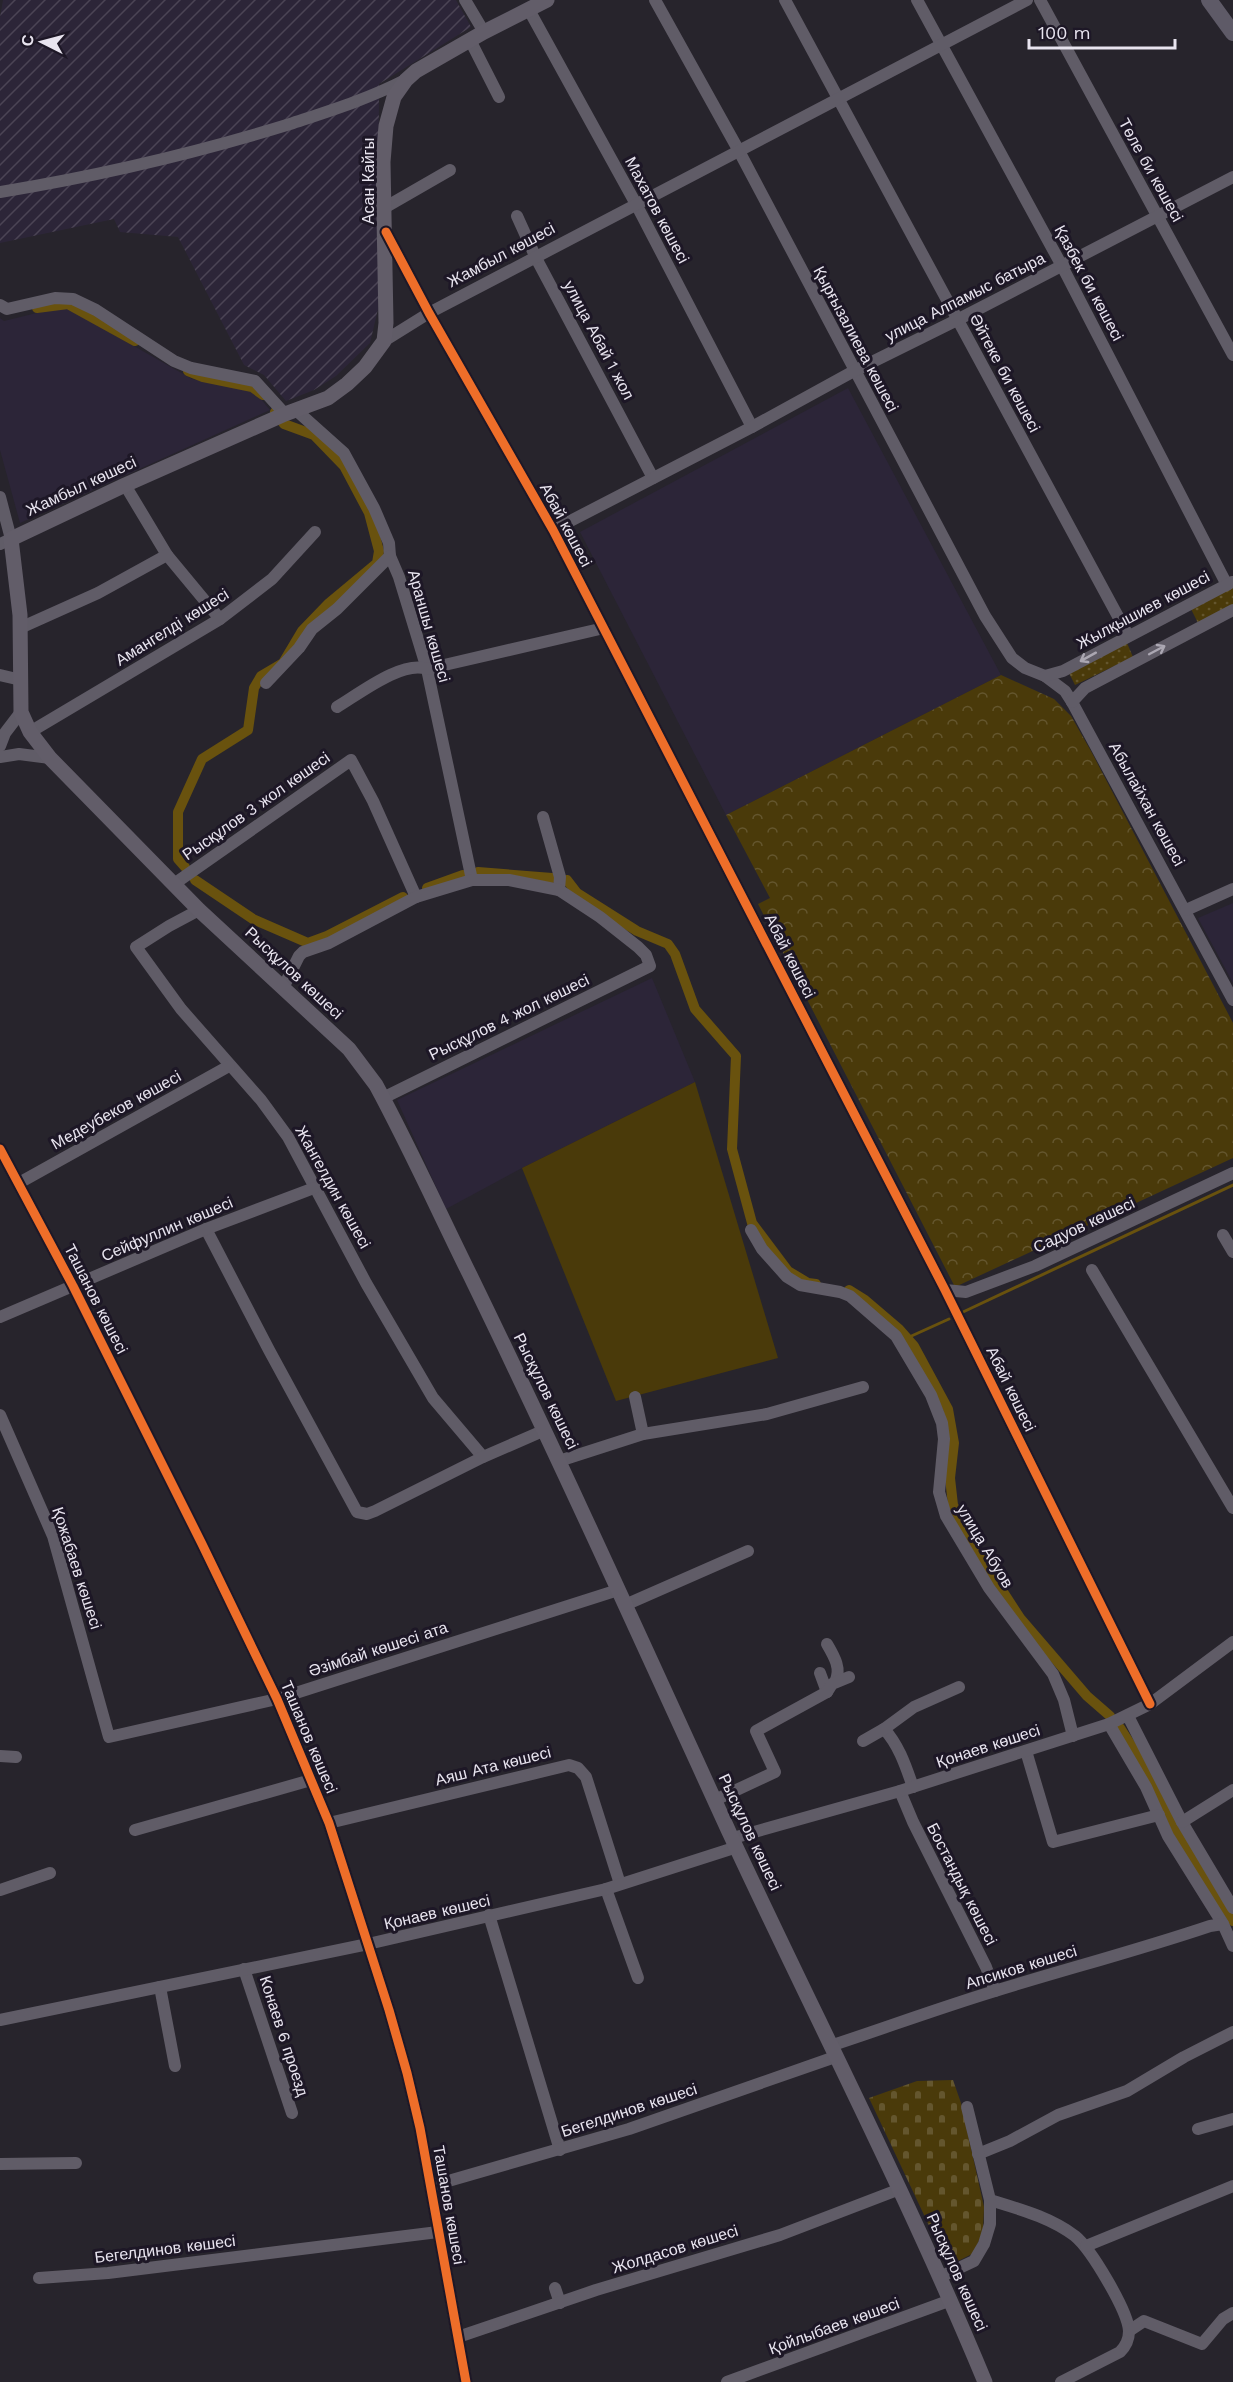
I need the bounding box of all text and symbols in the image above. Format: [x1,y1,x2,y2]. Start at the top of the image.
north arrow [12,12,72,72]
scale bar [1029,12,1174,50]
text: 100 m [1038,22,1091,43]
text: С [18,33,38,47]
street label: Төле би көшесі [1115,115,1187,225]
street label: Асан Кайгы [359,138,378,224]
street label: Махатов көшесі [621,153,693,267]
street label: Жамбыл көшесі [444,219,558,291]
street label: Қазбек би көшесі [1050,222,1128,344]
street label: улица Алпамыс батыра [882,248,1048,346]
street label: Қырғызалиева көшесі [810,263,902,415]
street label: улица Абай 1 жол [560,277,638,403]
street label: Әйтеке би көшесі [966,311,1044,435]
street label: Жамбыл көшесі [23,452,139,520]
street label: Абай көшесі [536,480,596,570]
street label: Араншы көшесі [404,567,454,685]
street label: Жылқышиев көшесі [1073,567,1213,653]
street label: Амангелді көшесі [112,584,232,670]
one-way arrow [1148,644,1165,656]
one-way arrow [1080,651,1097,663]
street label: Абылайхан көшесі [1105,739,1189,869]
street label: Рысқұлов 3 жол көшесі [179,748,333,864]
street label: Абай көшесі [761,911,819,1001]
street label: Рысқұлов көшесі [241,923,347,1023]
street label: Рысқұлов 4 жол көшесі [426,970,592,1064]
street label: Медеубеков көшесі [48,1066,184,1154]
street label: Жангелдин көшесі [291,1122,375,1252]
street label: Сейфуллин көшесі [98,1193,236,1265]
street label: Садуов көшесі [1030,1193,1138,1257]
street label: Ташанов көшесі [60,1241,132,1357]
street label: Рысқұлов көшесі [510,1330,582,1452]
street label: Абай көшесі [982,1344,1040,1434]
street label: улица Абуов [953,1501,1017,1591]
street label: Қожабаев көшесі [48,1504,106,1632]
street label: Әзімбай көшесі ата [306,1618,450,1680]
street label: Ташанов көшесі [277,1678,341,1796]
street label: Қонаев көшесі [934,1720,1042,1772]
street label: Аяш Ата көшесі [433,1742,553,1790]
street label: Рысқұлов көшесі [715,1771,785,1893]
street label: Бостандық көшесі [923,1820,1001,1948]
street label: Қонаев көшесі [382,1891,492,1933]
street label: Апсиков көшесі [963,1941,1079,1993]
street label: Конаев 6 проезд [256,1973,313,2099]
street label: Бегелдинов көшесі [559,2079,699,2141]
street label: Ташанов көшесі [429,2144,469,2266]
street label: Рысқұлов көшесі [923,2210,991,2334]
street label: Жолдасов көшесі [610,2221,740,2277]
street label: Бегелдинов көшесі [93,2231,237,2267]
street label: Қойлыбаев көшесі [766,2294,902,2358]

